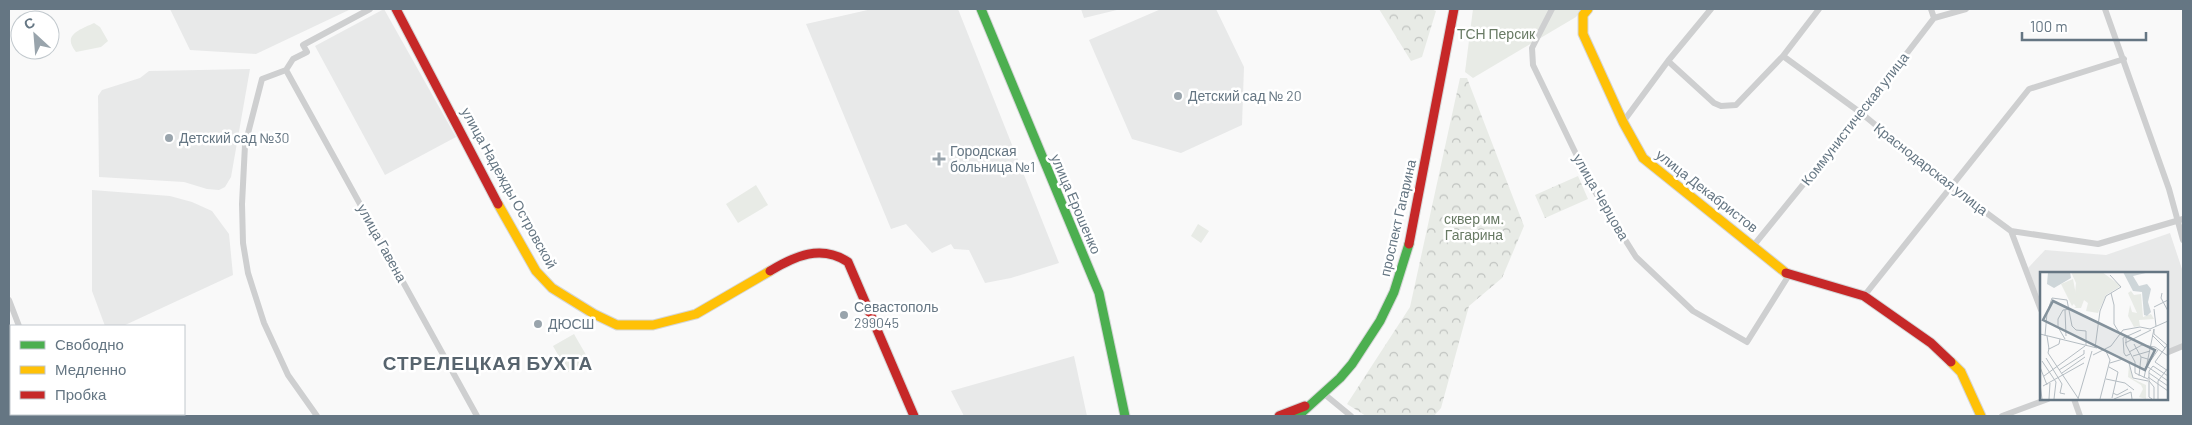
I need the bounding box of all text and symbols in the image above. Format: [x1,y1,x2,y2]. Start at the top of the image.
north arrow [10,10,60,60]
scale bar [2022,10,2146,42]
text: С [21,13,37,33]
text: 100 m [2030,17,2068,35]
park label: ТСН Персик [1457,25,1536,42]
street label: Коммунистическая улица [1797,49,1912,189]
place label: Детский сад № 20 [1188,87,1302,104]
marker: Детский сад № 20 [1172,90,1184,102]
street label: улица Надежды Островской [458,104,561,271]
street label: Краснодарская улица [1871,119,1992,218]
place label: Детский сад №30 [179,129,290,146]
marker: Детский сад №30 [163,132,175,144]
place label: Городская больница №1 [950,142,1035,175]
street label: улица Декабристов [1653,145,1762,236]
street label: улица Ерошенко [1048,151,1105,257]
street label: улица Черцова [1570,151,1633,243]
marker: Городская больница №1 [932,152,946,166]
street label: проспект Гагарина [1376,158,1419,278]
street label: улица Гавена [354,201,411,285]
park label: сквер им. Гагарина [1444,210,1504,243]
inset map [2040,272,2167,400]
place label: Севастополь 299045 [854,298,939,331]
marker: Севастополь 299045 [838,309,850,321]
place label: ДЮСШ [548,315,594,332]
marker: ДЮСШ [532,318,544,330]
legend [10,325,185,415]
text: Свободно [55,335,124,353]
district label: СТРЕЛЕЦКАЯ БУХТА [383,351,593,374]
text: Медленно [55,360,126,378]
text: Пробка [55,385,107,403]

